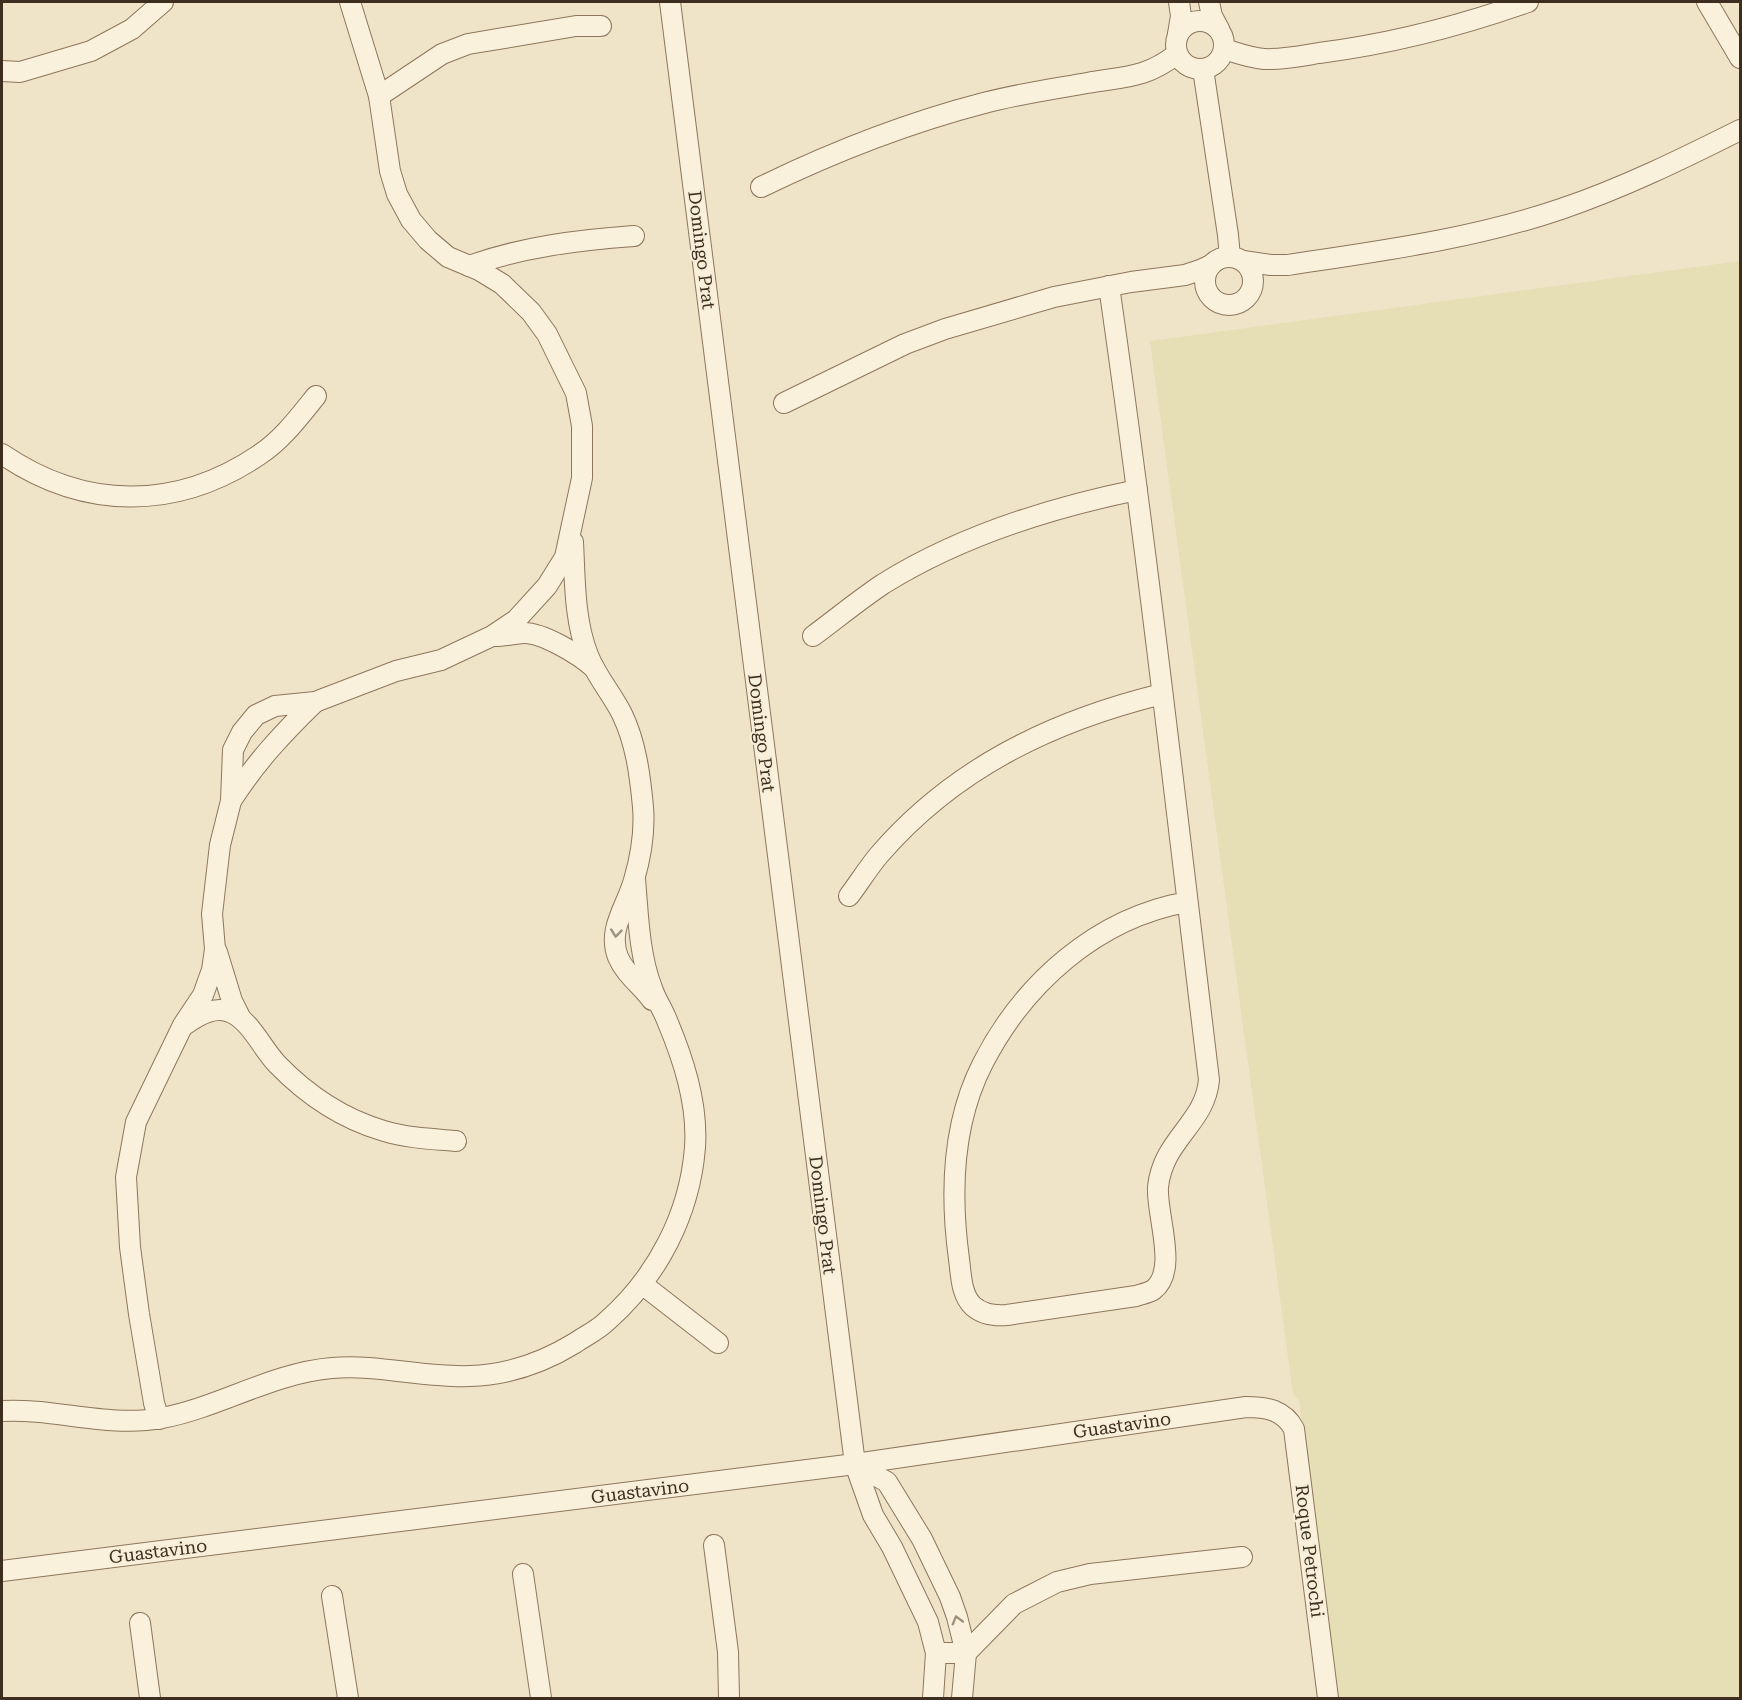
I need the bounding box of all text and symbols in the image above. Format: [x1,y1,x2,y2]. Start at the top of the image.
street label: Domingo Prat [684,189,720,311]
street label: Domingo Prat [744,672,780,794]
one-way arrow [610,928,623,938]
street label: Domingo Prat [805,1154,841,1276]
street label: Guastavino [1072,1408,1172,1442]
street label: Guastavino [590,1475,690,1507]
street label: Roque Petrochi [1291,1483,1329,1619]
street label: Guastavino [108,1535,208,1567]
one-way arrow [952,1615,965,1625]

